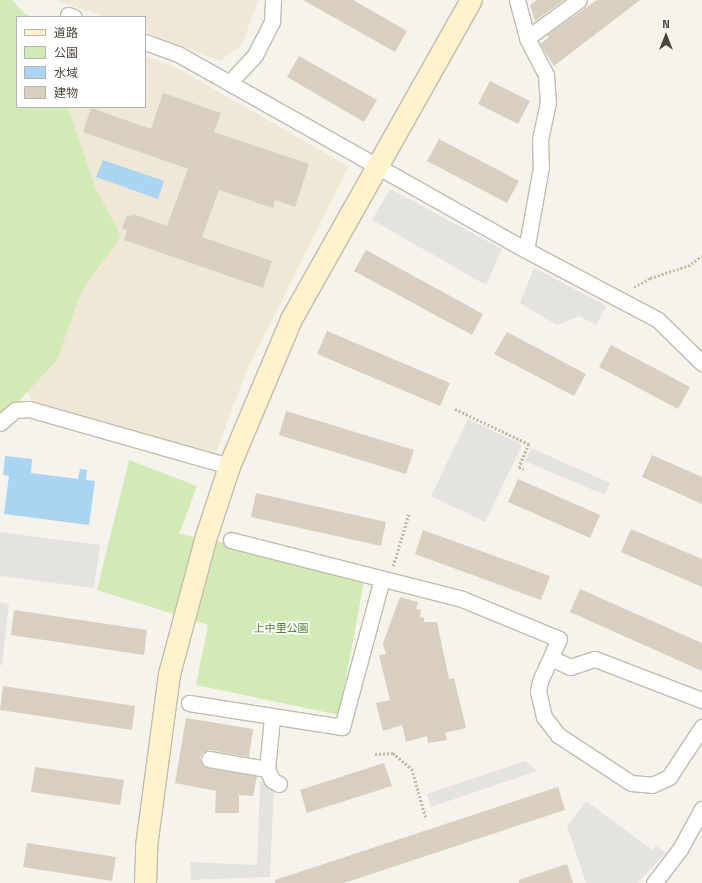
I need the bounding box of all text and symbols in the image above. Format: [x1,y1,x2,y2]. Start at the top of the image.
legend [16,16,146,108]
north arrow [646,16,686,56]
text: N [662,16,670,32]
text: 道路 [54,23,78,42]
text: 公園 [54,43,78,62]
text: 水域 [54,63,78,82]
text: 建物 [54,83,78,102]
park label: 上中里公園 [254,621,308,635]

